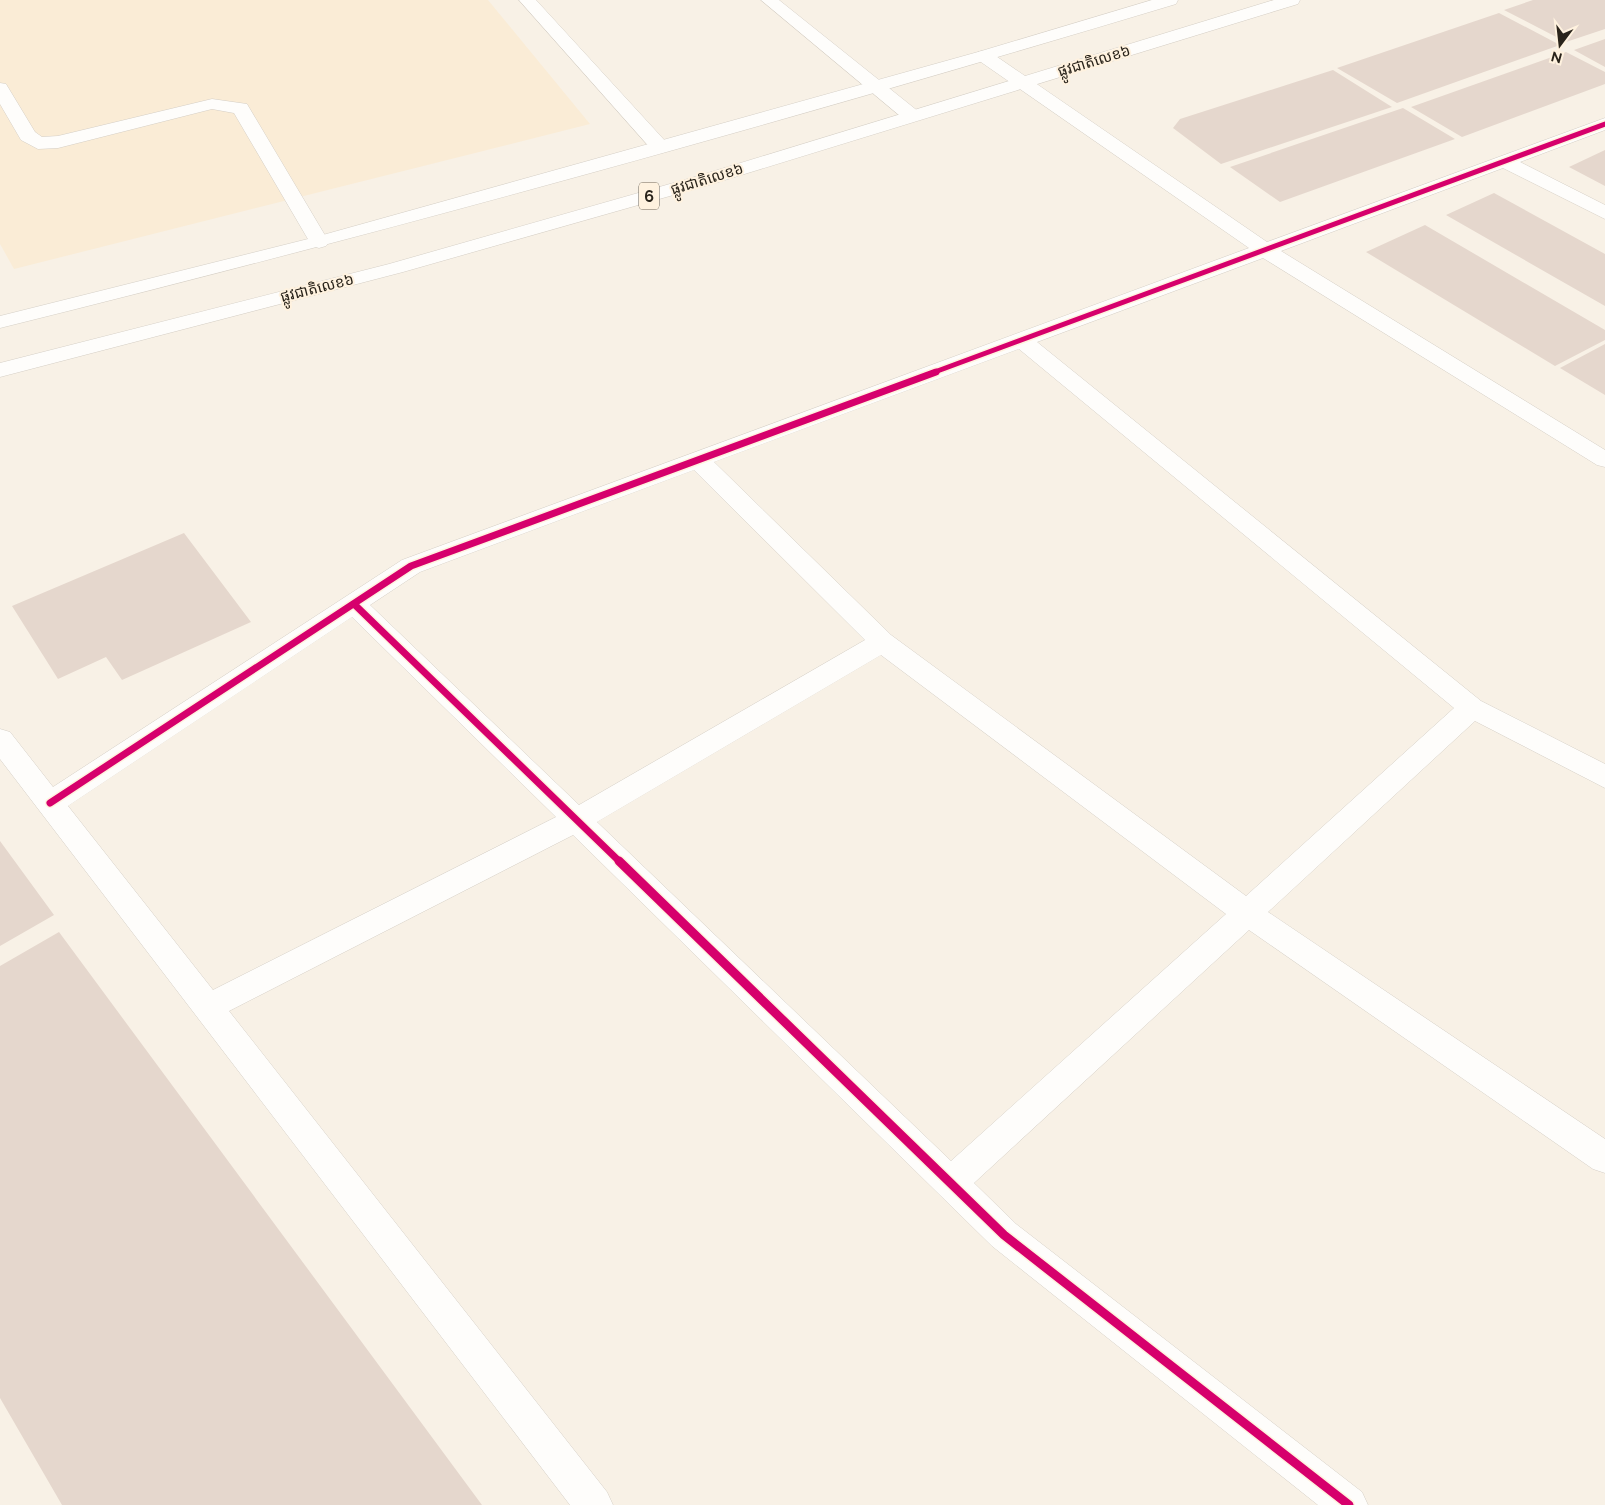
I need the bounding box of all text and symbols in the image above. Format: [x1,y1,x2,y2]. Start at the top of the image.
north arrow [1535,20,1585,70]
street label: ផ្លូវជាតិលេខ៦ [1055,41,1134,85]
text: N [1549,48,1564,67]
street label: ផ្លូវជាតិលេខ៦ [668,159,747,203]
road number: 6 [639,182,659,210]
street label: ផ្លូវជាតិលេខ៦ [278,270,357,310]

